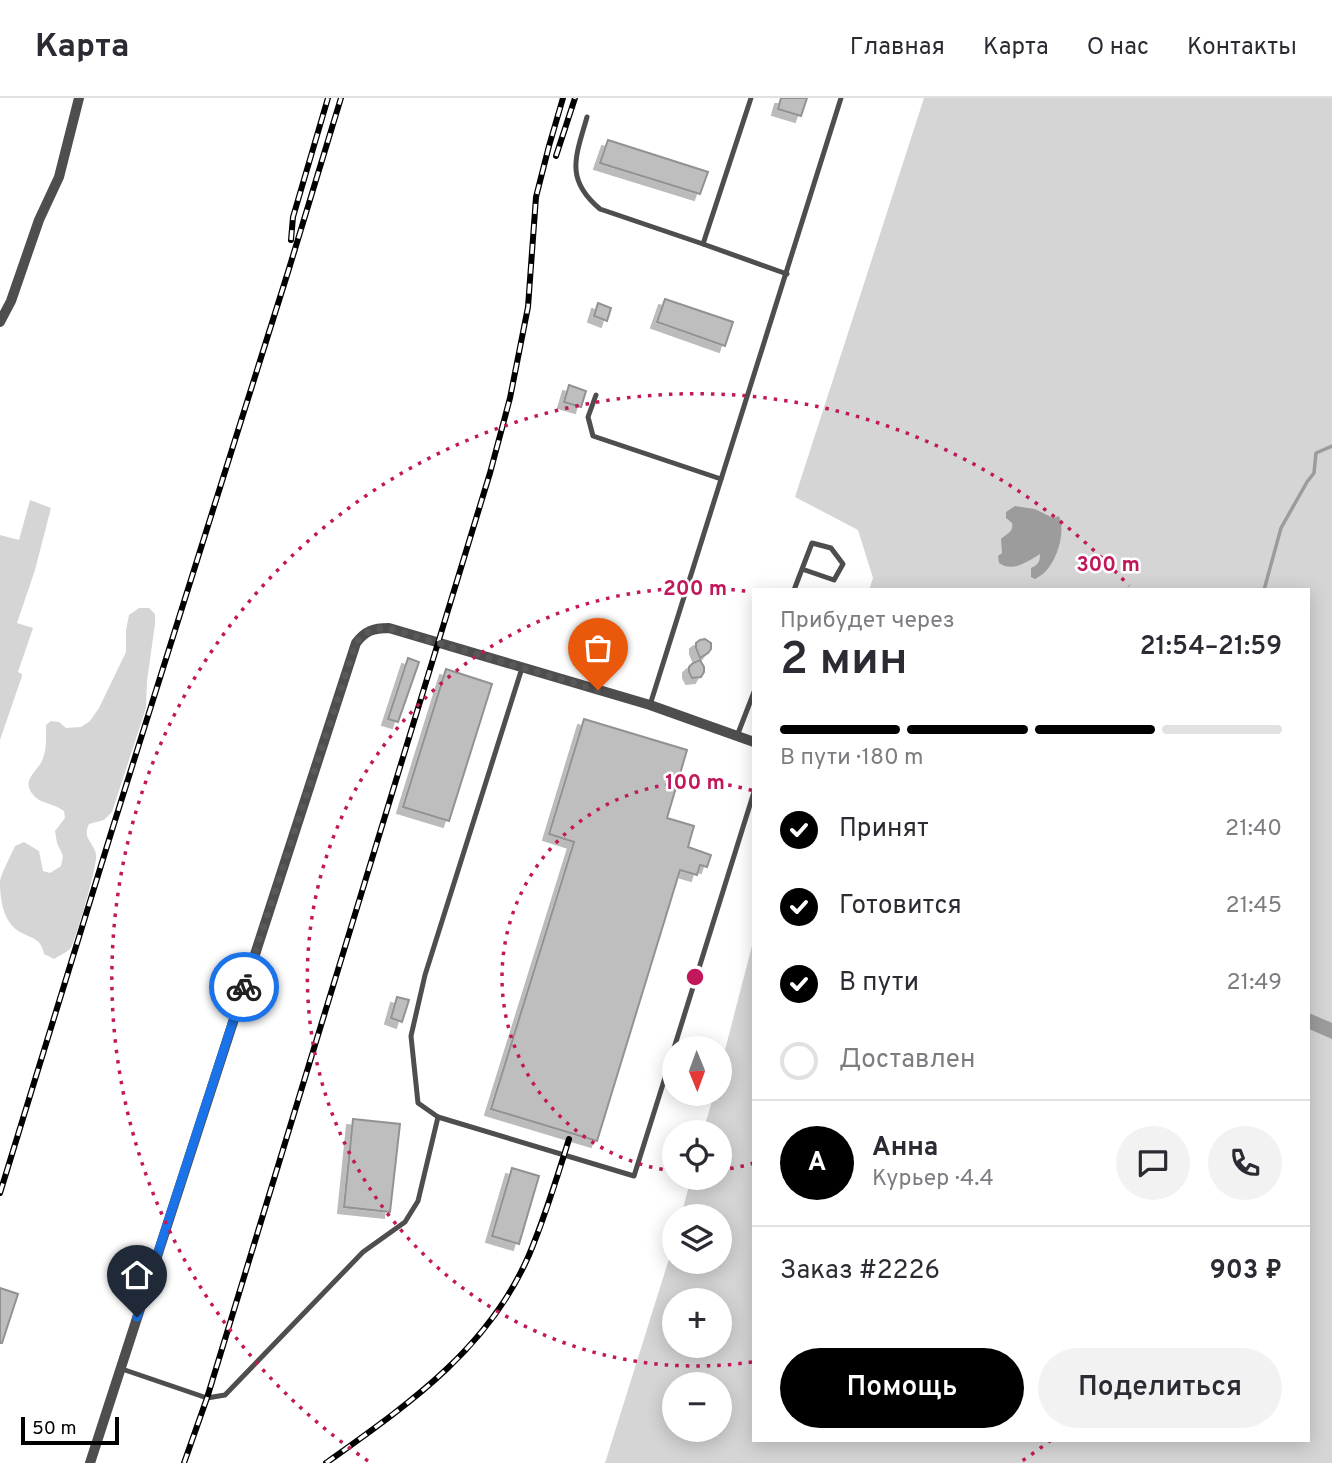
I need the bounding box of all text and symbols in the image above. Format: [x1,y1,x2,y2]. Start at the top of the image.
text: Карта [35,27,129,69]
text: Главная [850,33,945,63]
text: Карта [983,33,1049,63]
text: О нас [1087,33,1149,63]
text: Контакты [1187,33,1297,63]
text: 300 m [1076,552,1140,579]
text: 200 m [663,576,727,603]
text: Прибудет через [780,607,955,636]
pin [568,618,628,690]
icon: bag [579,629,617,667]
text: 21:54–21:59 [1140,631,1282,664]
text: 2 мин [780,632,908,691]
text: В пути · 180 m [780,744,924,773]
text: 100 m [665,770,725,797]
icon: check [780,811,818,849]
text: Принят [839,813,929,846]
text: 21:40 [1225,815,1282,844]
icon: check [780,888,818,926]
text: Готовится [839,890,962,923]
text: 21:45 [1226,892,1282,921]
courier [209,952,279,1022]
centre of rings [683,965,707,989]
icon: check [780,965,818,1003]
text: В пути [839,967,919,1000]
icon: bike [225,968,263,1006]
text: 21:49 [1227,969,1282,998]
north arrow [662,1036,732,1106]
map controls [662,1036,732,1442]
text: Доставлен [839,1044,975,1077]
button: locate [662,1120,732,1190]
button: chat [1116,1126,1190,1200]
button: phone [1208,1126,1282,1200]
text: Анна [872,1132,938,1165]
text: А [808,1147,826,1180]
text: Курьер · 4.4 [872,1165,994,1194]
button: layers [662,1204,732,1274]
pin [107,1245,167,1317]
text: Заказ #2226 [780,1255,940,1288]
text: 903 ₽ [1210,1255,1282,1288]
icon: home [118,1256,156,1294]
button: + [662,1288,732,1358]
button: Помощь [780,1348,1024,1428]
button: Поделиться [1038,1348,1282,1428]
button: − [662,1372,732,1442]
scale bar [21,1414,119,1446]
text: 50 m [32,1417,77,1441]

